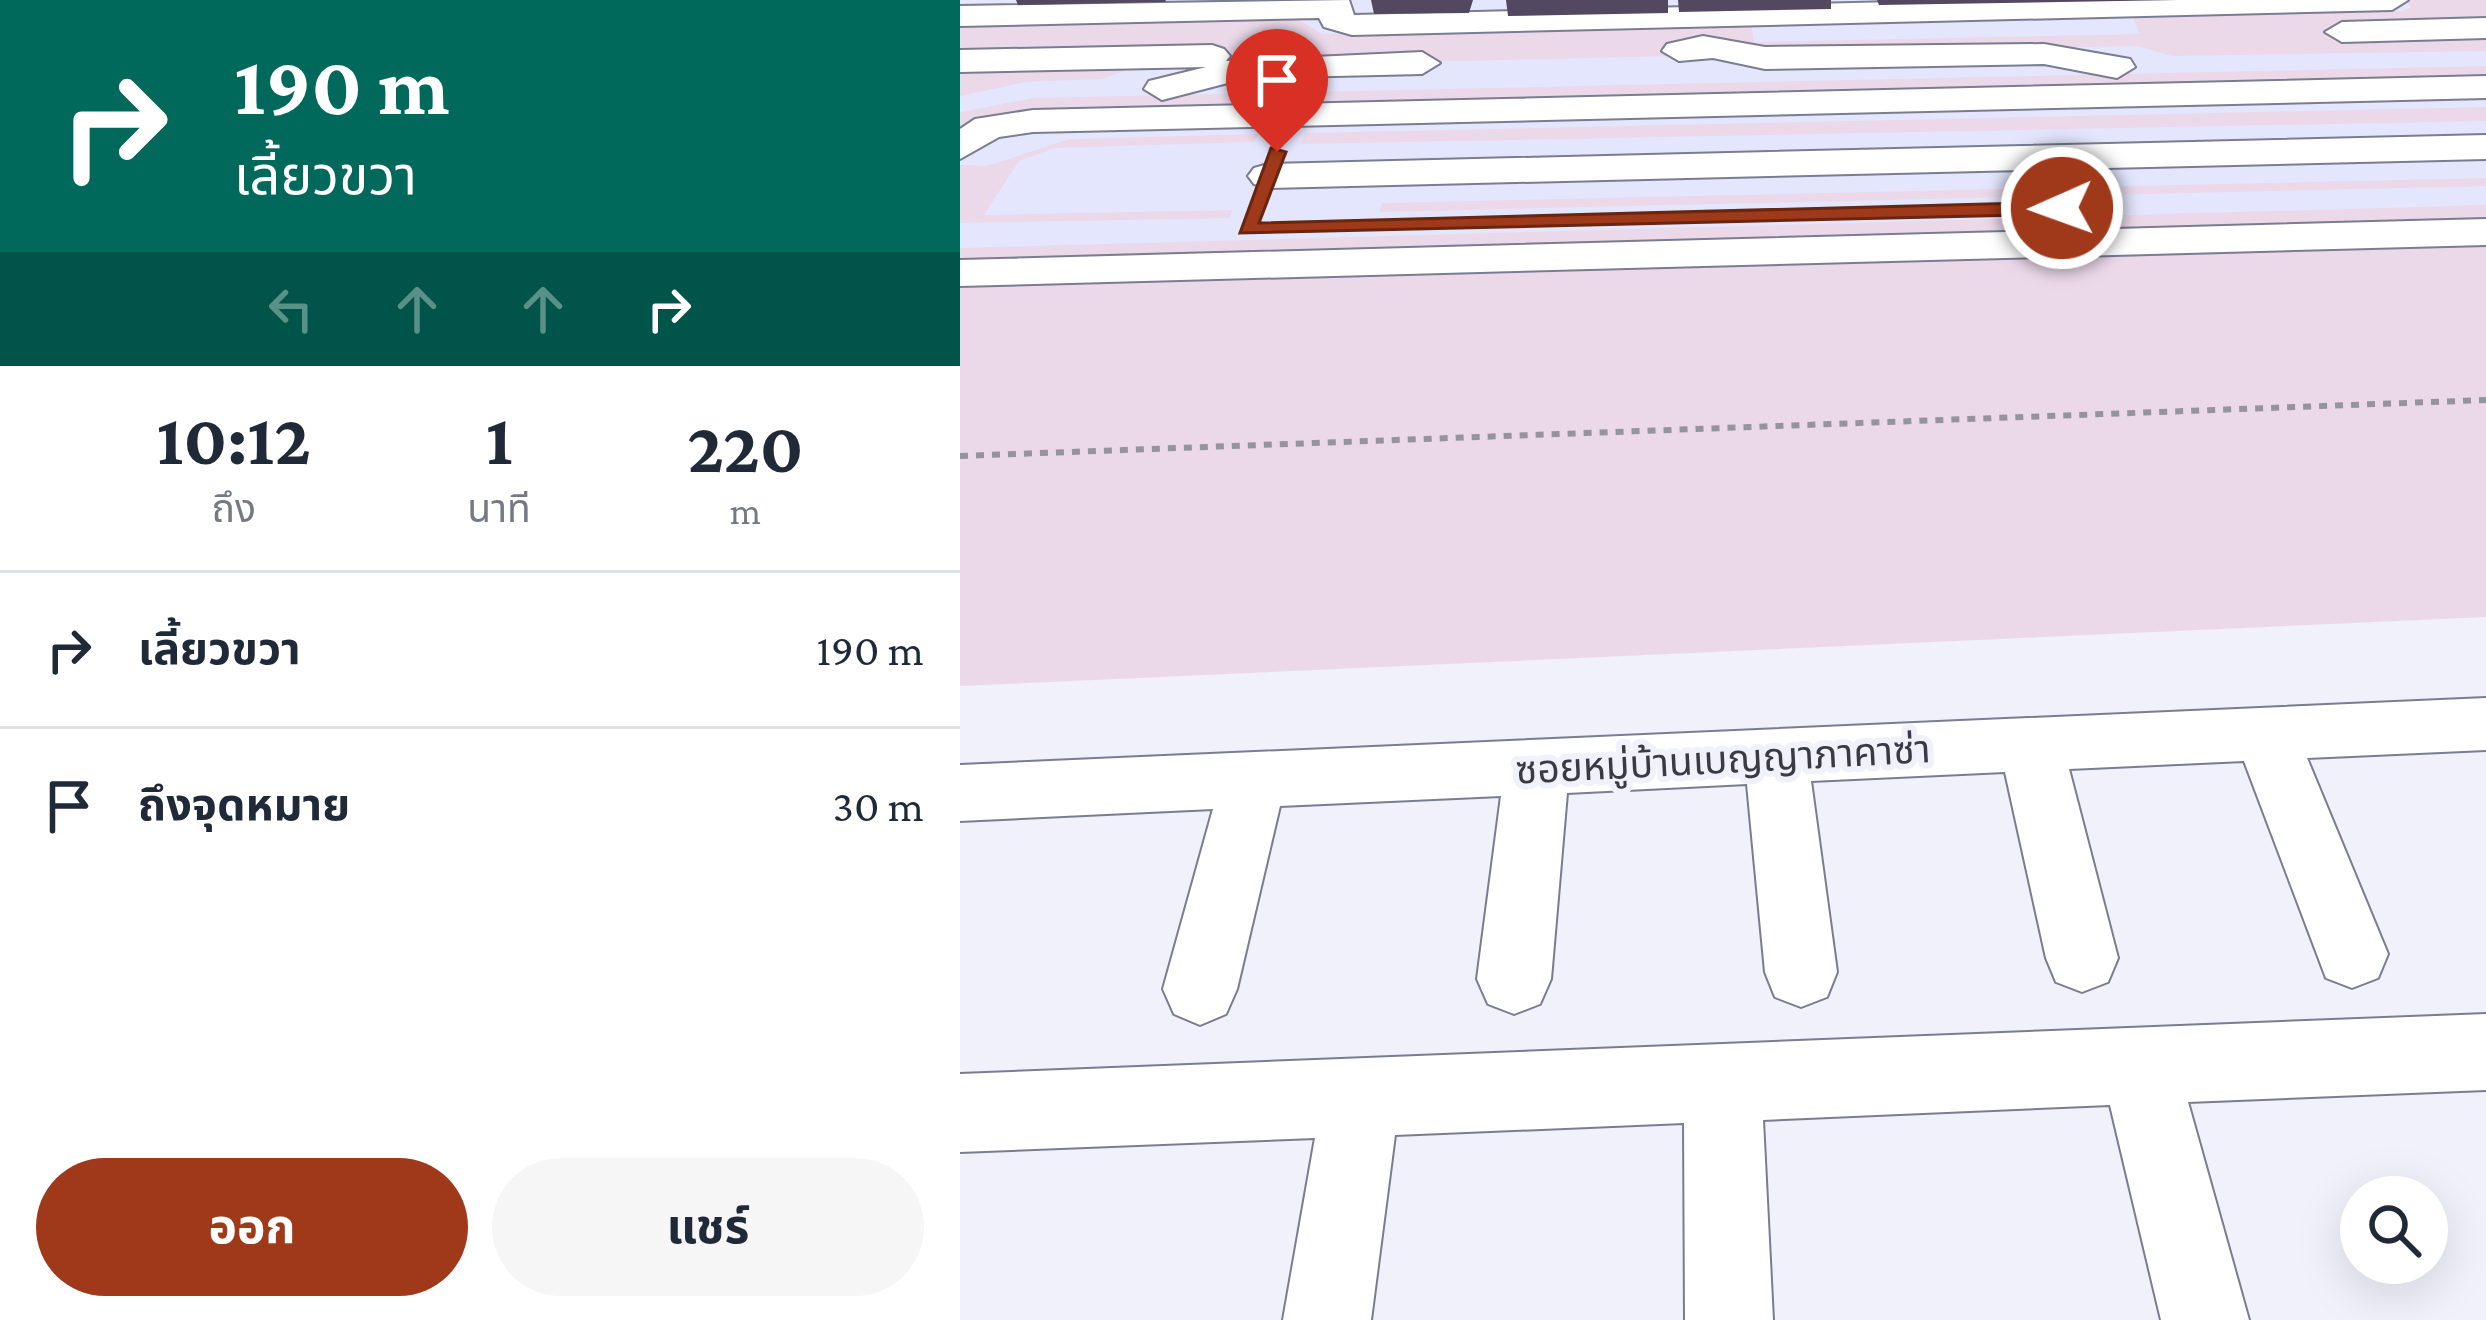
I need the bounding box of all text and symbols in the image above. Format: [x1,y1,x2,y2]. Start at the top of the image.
pin [1226,29,1328,152]
text: 190 m [234,39,450,132]
icon: arrive [1244,47,1310,113]
icon: right [36,48,192,204]
position arrow [1999,145,2125,271]
text: เลี้ยวขวา [234,146,417,206]
icon: left [258,276,324,342]
icon: ahead [384,276,450,342]
icon: ahead [510,276,576,342]
icon: right [636,276,702,342]
text: 10:12 [157,399,311,479]
text: 1 [486,399,513,479]
text: 220 [687,407,803,487]
text: ถึง [211,487,256,530]
text: นาที [467,487,531,530]
text: m [730,489,761,532]
icon: right [36,617,102,683]
text: เลี้ยวขวา [138,624,301,674]
text: 190 m [816,625,924,675]
street label: ซอยหมู่บ้านเบญญาภาคาซ่า [1514,727,1932,794]
icon: arrive [36,773,102,839]
text: ถึงจุดหมาย [138,780,350,830]
text: 30 m [833,781,924,831]
button: ออก [36,1158,468,1296]
button: แชร์ [492,1158,924,1296]
map controls [2340,1176,2448,1284]
button: search [2340,1176,2448,1284]

